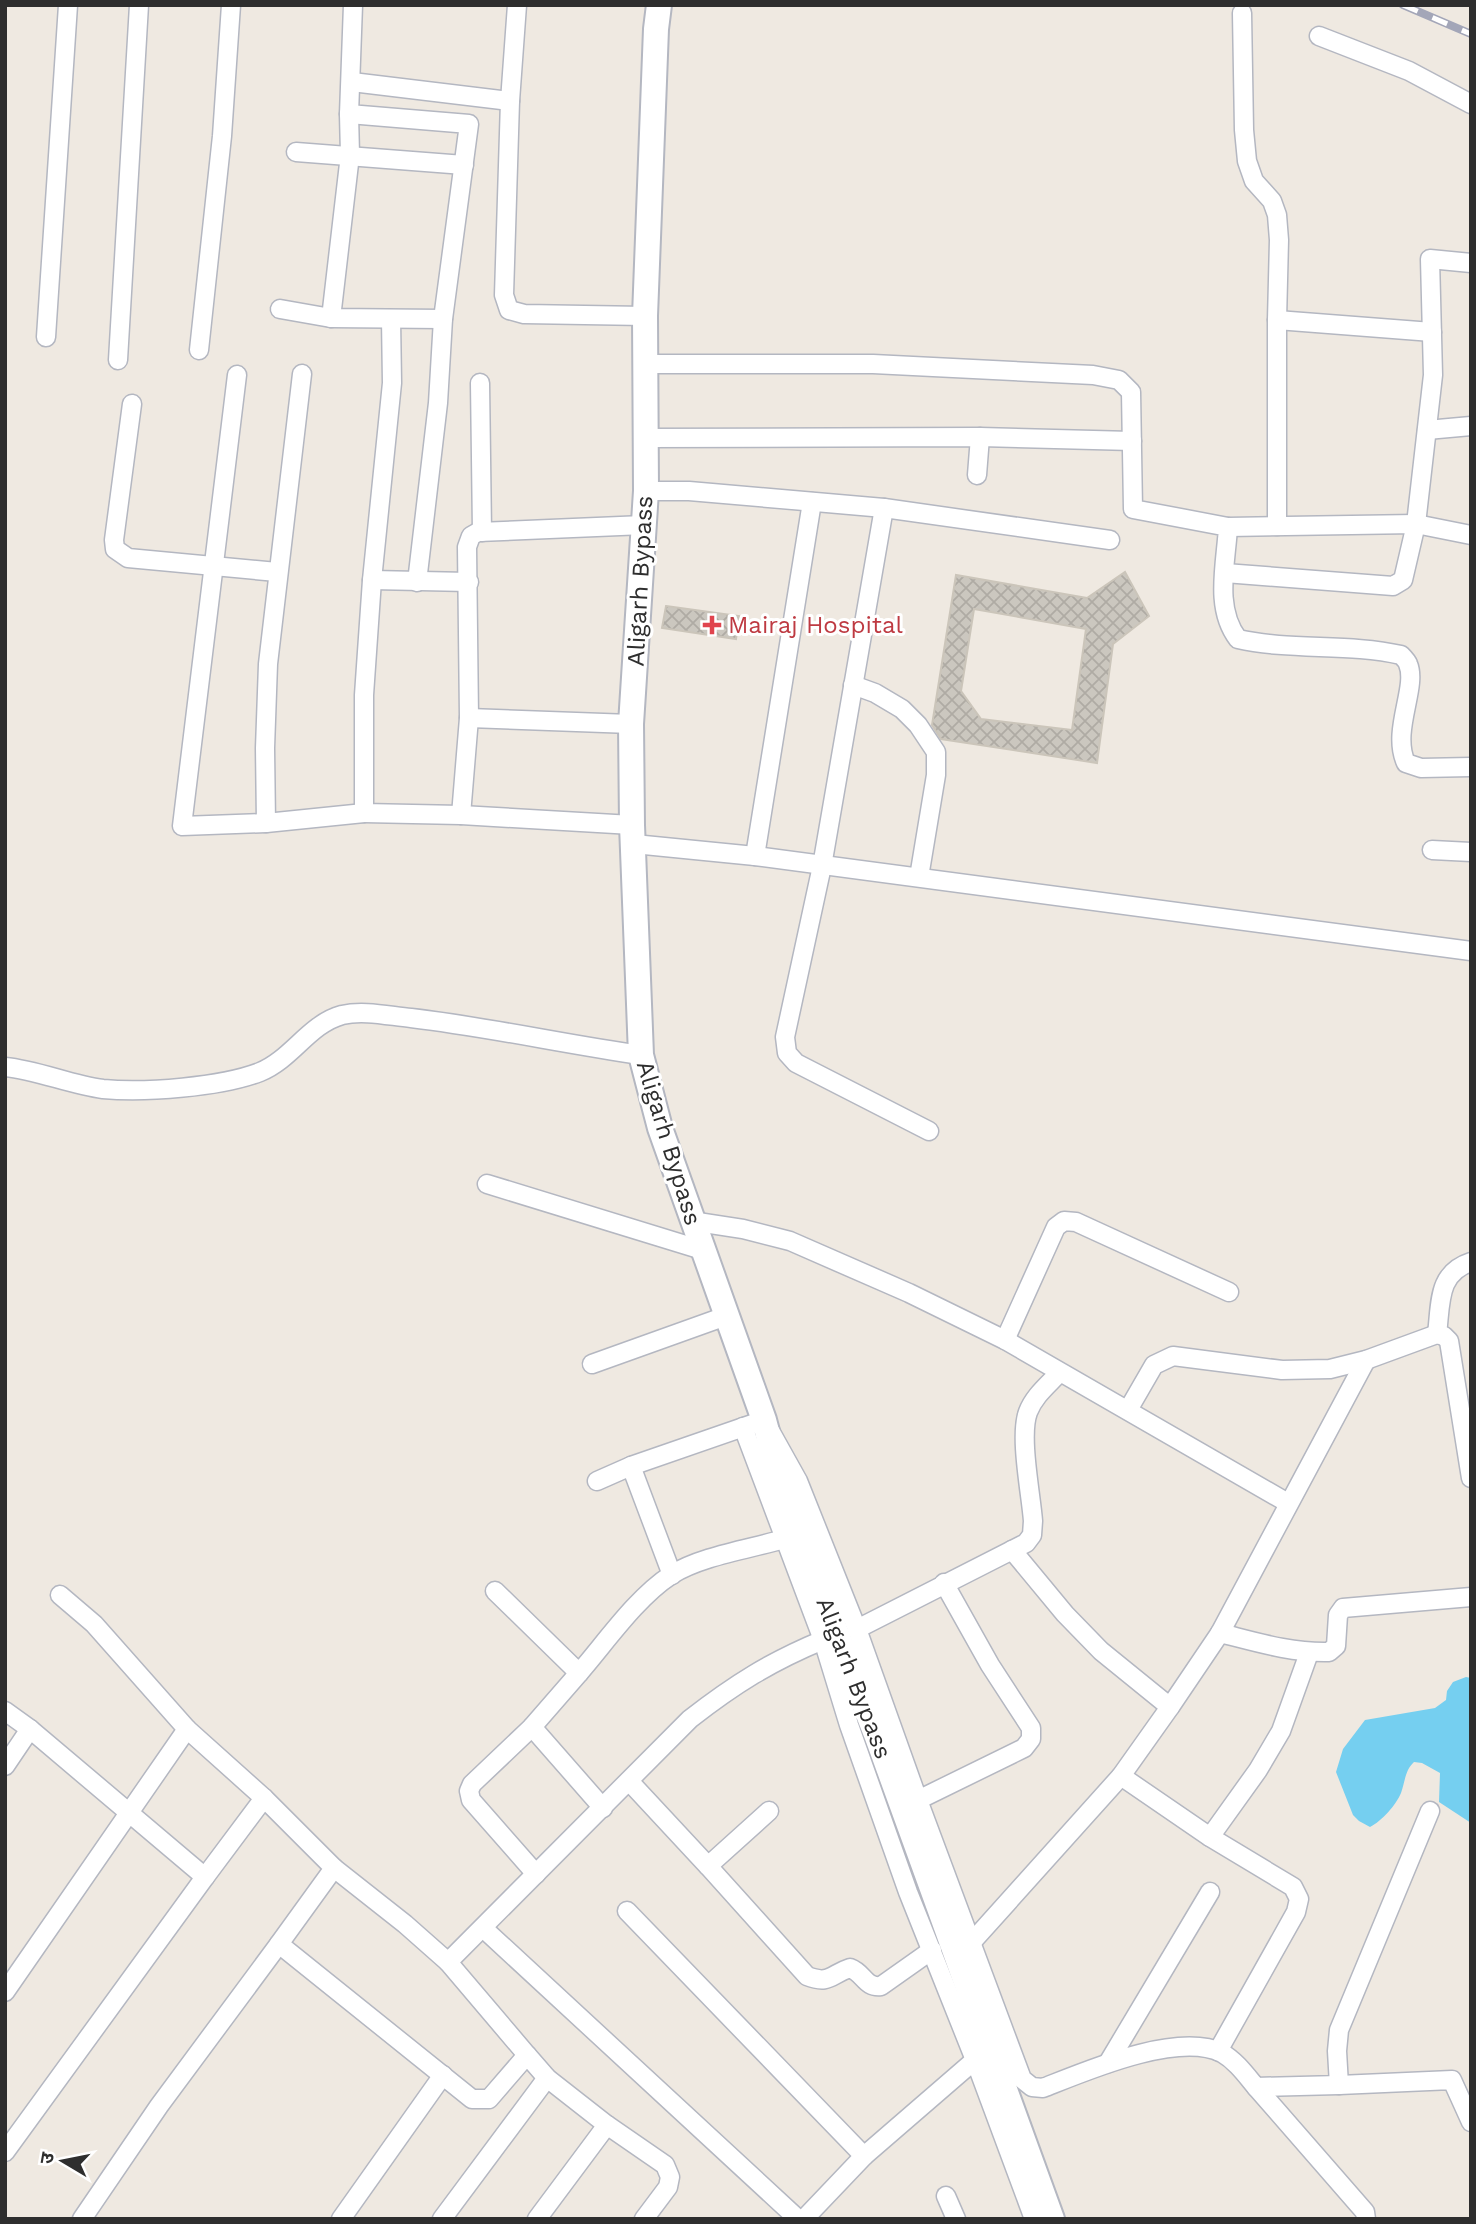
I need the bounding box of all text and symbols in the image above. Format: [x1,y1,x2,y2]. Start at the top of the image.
street label: Aligarh Bypass [622,495,658,667]
place label: Mairaj Hospital [728,611,903,639]
marker: Mairaj Hospital [702,615,722,635]
street label: Aligarh Bypass [631,1057,707,1229]
street label: Aligarh Bypass [810,1593,898,1763]
north arrow [28,2126,98,2196]
text: उ [34,2150,59,2166]

